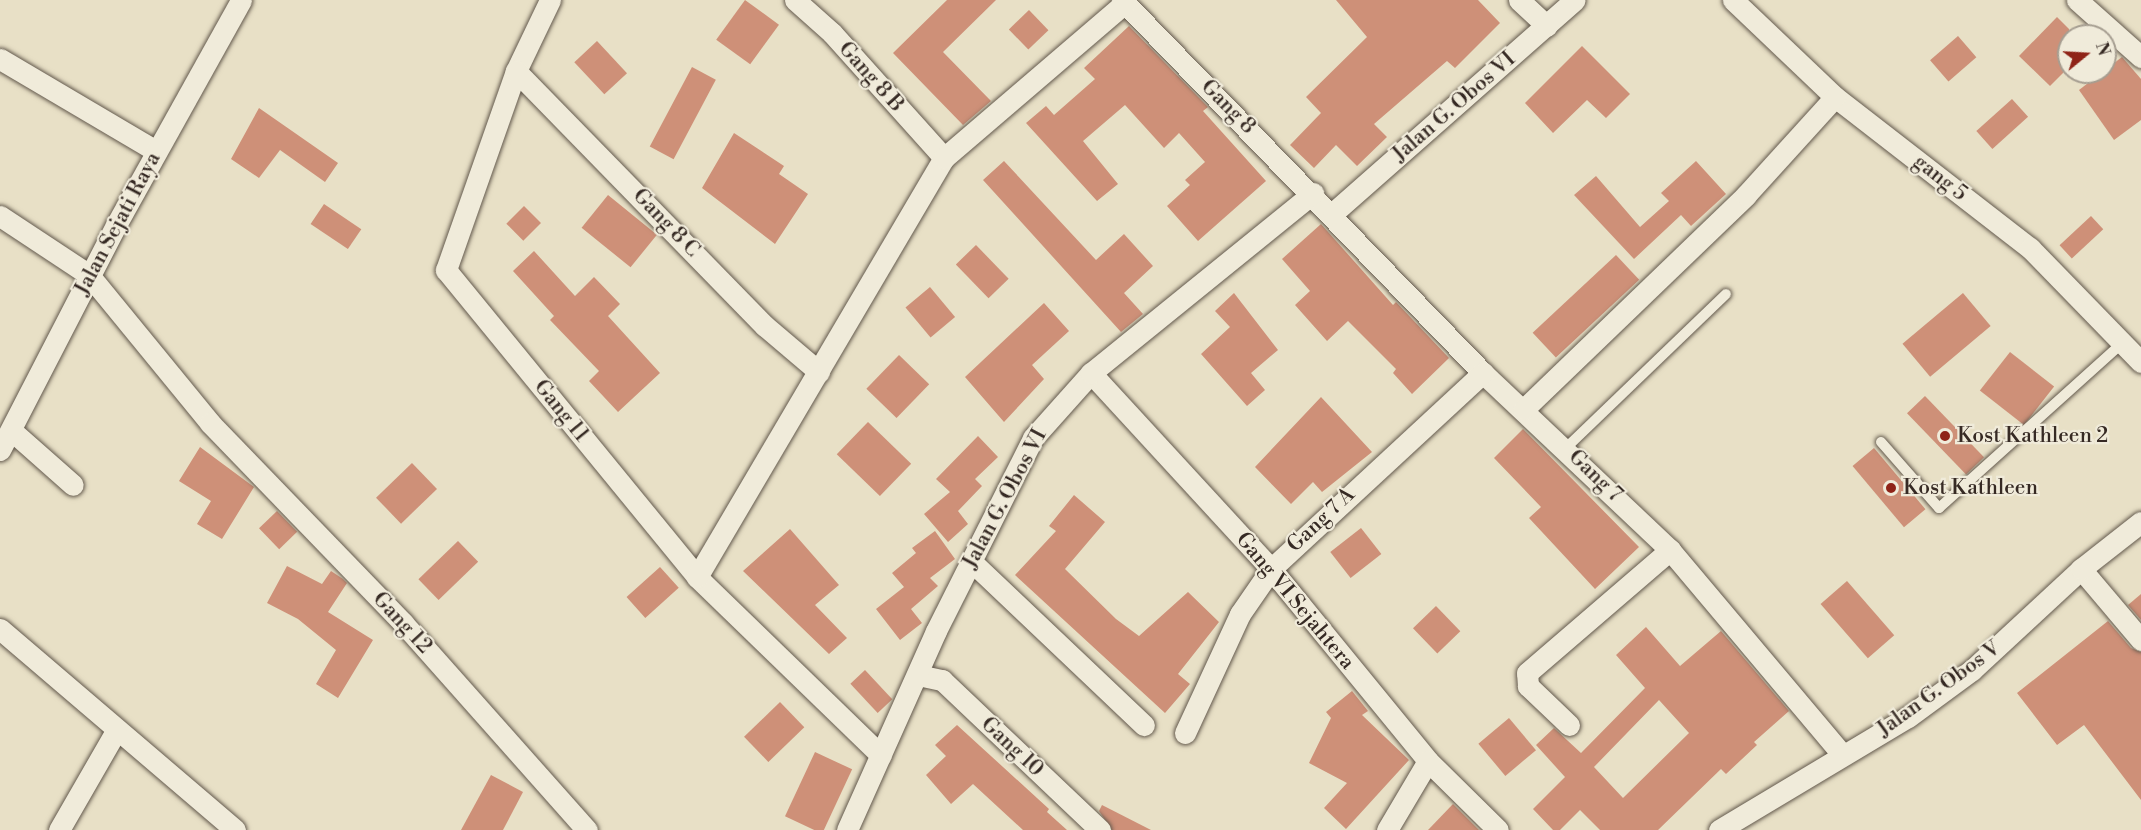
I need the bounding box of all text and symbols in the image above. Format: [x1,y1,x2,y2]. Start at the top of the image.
north arrow [2057,24,2117,84]
street label: Gang 8 B [833,37,909,117]
text: N [2091,40,2114,58]
street label: Jalan G. Obos VI [1387,47,1521,167]
street label: Gang 8 [1196,75,1260,139]
street label: Jalan Sejati Raya [70,148,166,300]
street label: gang 5 [1908,149,1972,207]
street label: Gang 8 C [627,184,705,262]
street label: Gang 11 [528,375,594,447]
place label: Kost Kathleen 2 [1957,423,2108,449]
street label: Jalan G. Obos VI [958,425,1052,573]
marker: Kost Kathleen 2 [1938,429,1952,443]
street label: Gang 7 [1563,445,1627,507]
place label: Kost Kathleen [1903,475,2038,501]
marker: Kost Kathleen [1884,481,1898,495]
street label: Gang 7 A [1282,482,1360,558]
street label: Gang VI Sejahtera [1230,527,1360,675]
street label: Gang 12 [367,587,437,659]
street label: Jalan G. Obos V [1872,636,2006,742]
street label: Gang 10 [976,712,1048,782]

